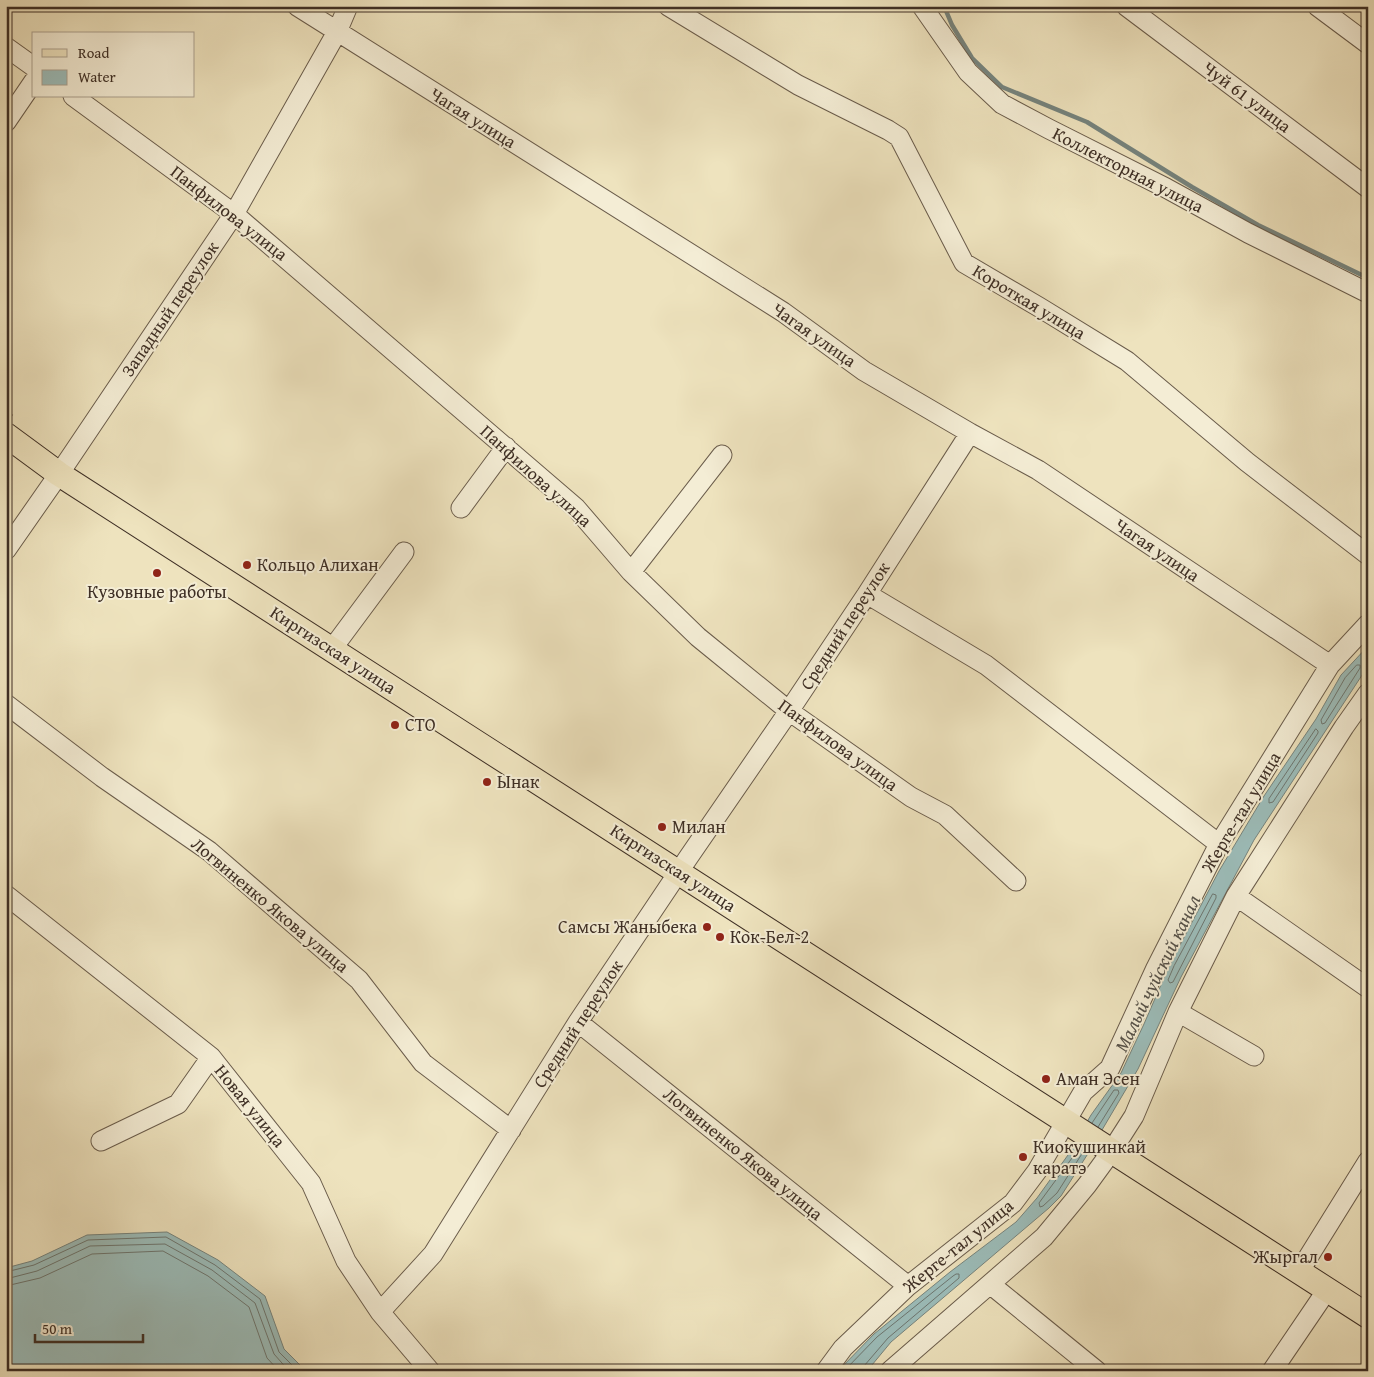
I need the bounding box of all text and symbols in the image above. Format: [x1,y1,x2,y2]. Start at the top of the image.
legend [32,32,195,98]
text: Road [78,42,109,63]
street label: Чуй 61 улица [1197,54,1298,139]
text: Water [78,66,116,87]
street label: Чагая улица [425,80,522,155]
street label: Коллекторная улица [1048,120,1209,220]
street label: Панфилова улица [165,158,294,267]
street label: Западный переулок [114,235,225,382]
street label: Короткая улица [968,257,1091,346]
street label: Чагая улица [767,296,862,374]
street label: Панфилова улица [474,418,599,534]
street label: Чагая улица [1109,511,1206,588]
place label: Кольцо Алихан [257,551,379,578]
street label: Средний переулок [793,556,897,695]
marker: Кольцо Алихан [241,559,253,571]
marker: Кузовные работы [151,567,163,579]
place label: Кузовные работы [87,578,227,605]
street label: Киргизская улица [265,599,402,701]
street label: Панфилова улица [773,692,904,798]
place label: СТО [405,711,436,738]
marker: СТО [389,719,401,731]
street label: Жерге-тал улица [1193,746,1287,878]
place label: Ынак [497,768,540,795]
marker: Ынак [481,776,493,788]
place label: Милан [672,813,726,840]
street label: Киргизская улица [605,817,742,919]
marker: Милан [656,821,668,833]
street label: Логвиненко Якова улица [186,830,355,979]
water label: Малый чуйский канал [1107,890,1207,1056]
place label: Самсы Жаныбека [558,913,697,940]
marker: Самсы Жаныбека [701,921,713,933]
place label: Кок-Бел-2 [730,923,809,950]
marker: Кок-Бел-2 [714,931,726,943]
street label: Средний переулок [526,954,630,1093]
street label: Новая улица [208,1058,293,1153]
place label: Аман Эсен [1056,1065,1140,1092]
marker: Аман Эсен [1040,1073,1052,1085]
street label: Логвиненко Якова улица [658,1081,829,1227]
place label: Киокушинкай каратэ [1033,1133,1146,1181]
marker: Киокушинкай каратэ [1017,1151,1029,1163]
street label: Жерге-тал улица [896,1192,1019,1300]
place label: Жыргал [1253,1243,1318,1270]
marker: Жыргал [1322,1251,1334,1263]
scale bar [35,1312,142,1344]
text: 50 m [42,1318,73,1339]

